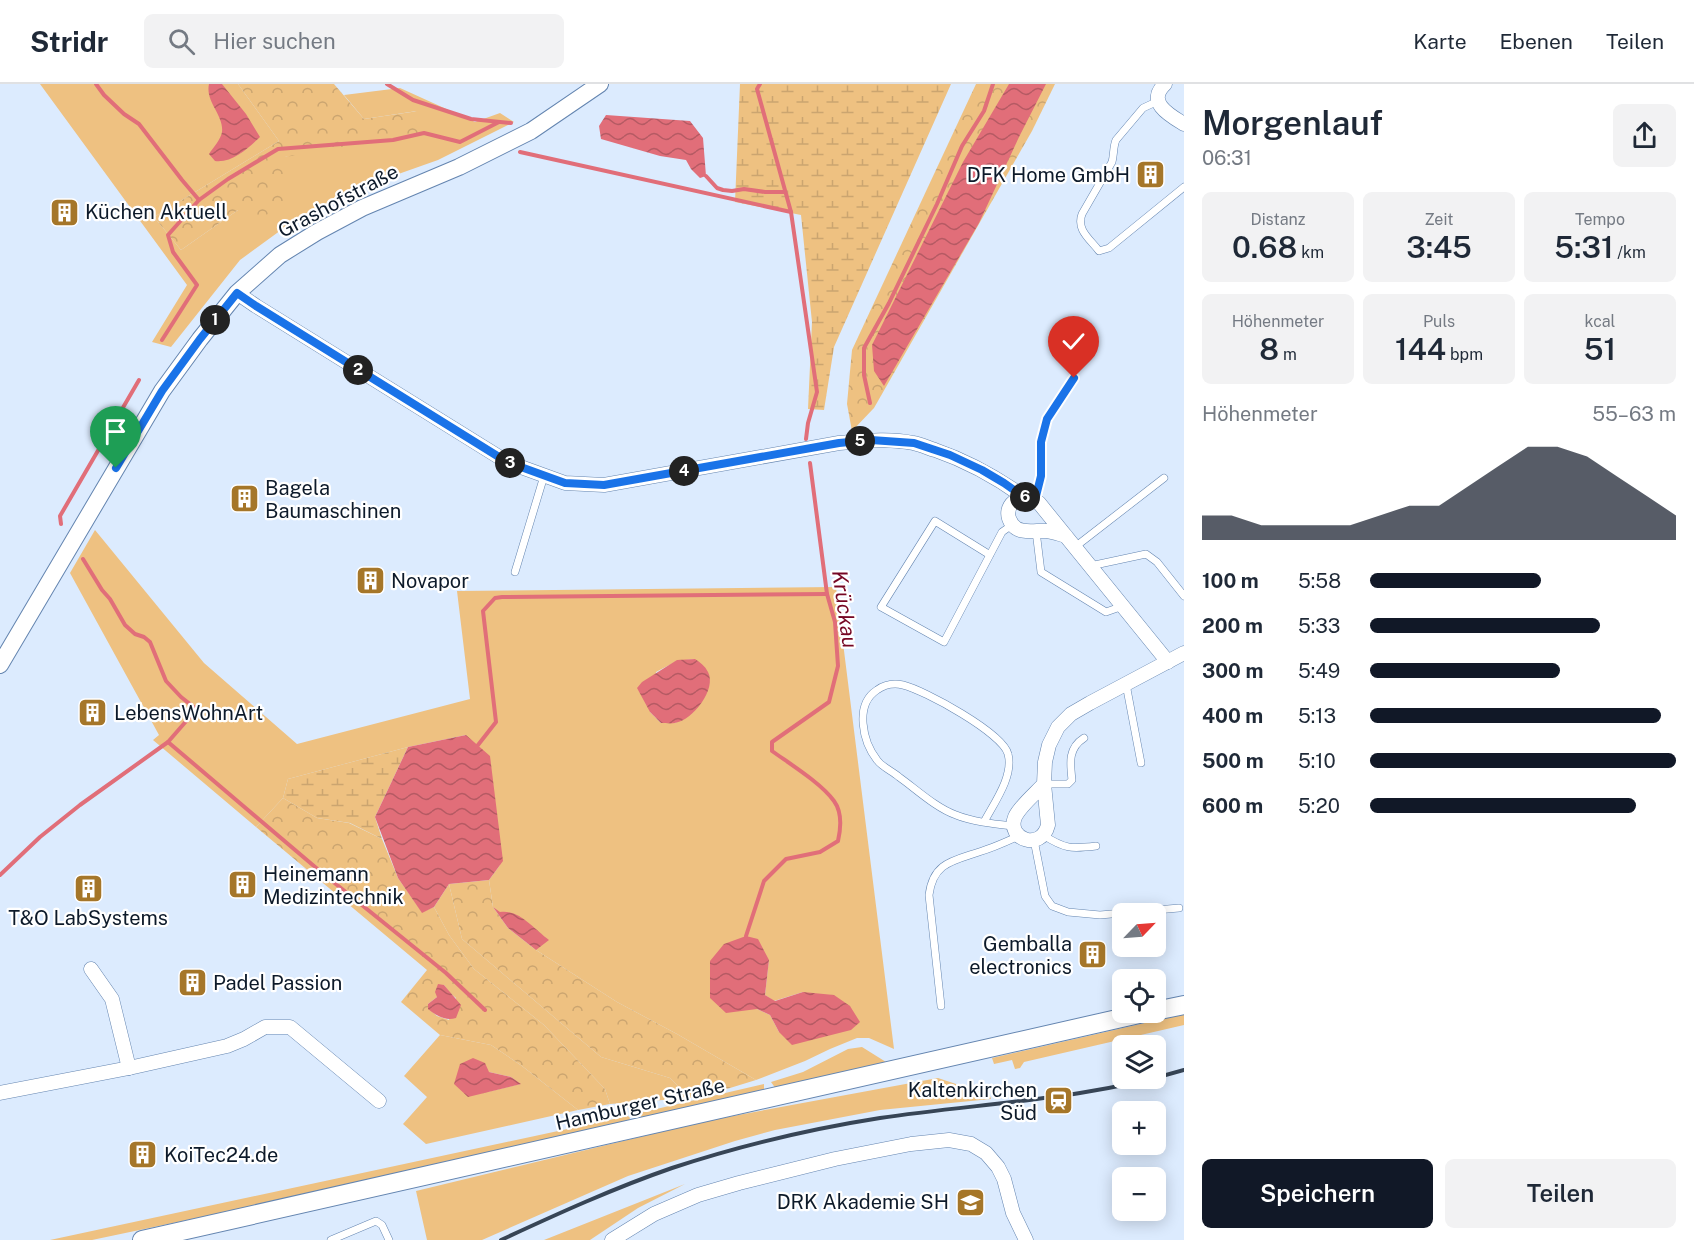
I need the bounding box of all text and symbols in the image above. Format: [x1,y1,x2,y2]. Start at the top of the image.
search box [144,14,564,68]
text: Stridr [30,25,108,58]
icon: search [165,25,198,58]
text: Hier suchen [213,28,336,54]
text: Karte [1413,29,1467,54]
text: Ebenen [1500,29,1573,54]
text: Teilen [1606,29,1664,54]
text: Morgenlauf [1202,104,1383,142]
button: share [1613,104,1676,167]
text: 06:31 [1202,146,1252,170]
street label: Grashofstraße [274,159,402,243]
building icon: DFK Home GmbH [1135,159,1167,191]
place label: DFK Home GmbH [967,163,1130,187]
building icon: Küchen Aktuell [48,196,80,228]
place label: Küchen Aktuell [85,200,227,224]
text: Distanz [1251,210,1305,229]
text: Zeit [1424,210,1454,229]
text: Tempo [1575,210,1625,229]
text: 0.68 [1232,229,1297,265]
text: 3:45 [1406,229,1472,265]
text: 5:31 [1554,229,1613,265]
text: km [1297,243,1324,262]
text: /km [1613,243,1646,262]
pin: 1 [200,305,230,335]
text: 1 [212,310,218,329]
text: Höhenmeter [1232,312,1324,331]
text: Puls [1423,312,1455,331]
text: kcal [1585,312,1615,331]
pin [1048,316,1099,378]
icon: check [1057,325,1090,358]
text: 8 [1259,331,1279,367]
text: 144 [1395,331,1446,367]
text: 51 [1584,331,1616,367]
text: m [1279,345,1297,364]
text: bpm [1446,345,1483,364]
pin: 2 [343,355,373,385]
text: 2 [353,360,363,379]
text: Höhenmeter [1202,402,1318,426]
text: 55–63 m [1592,402,1676,426]
pin [90,406,141,468]
icon: arrive [99,415,132,448]
pin: 5 [845,426,875,456]
text: 5 [855,431,865,450]
pin: 3 [495,448,525,478]
text: 3 [505,453,515,472]
pin: 4 [669,456,699,486]
text: 4 [679,461,689,480]
place label: Bagela Baumaschinen [265,476,401,523]
pin: 6 [1010,482,1040,512]
building icon: Bagela Baumaschinen [228,483,260,515]
text: 6 [1020,487,1030,506]
building icon: Novapor [354,565,386,597]
water label: Krückau [827,568,863,650]
place label: Novapor [391,569,469,593]
text: 100 m [1202,569,1259,593]
text: 5:58 [1298,569,1341,593]
text: 200 m [1202,614,1263,638]
text: 5:33 [1298,614,1340,638]
text: 300 m [1202,659,1263,683]
text: 5:49 [1298,659,1340,683]
building icon: LebensWohnArt [77,697,109,729]
place label: LebensWohnArt [114,701,263,725]
text: 400 m [1202,704,1263,728]
text: 5:13 [1298,704,1336,728]
text: 500 m [1202,749,1264,773]
text: 5:10 [1298,749,1336,773]
text: 600 m [1202,794,1263,818]
text: 5:20 [1298,794,1340,818]
place label: Heinemann Medizintechnik [263,862,404,909]
building icon: Heinemann Medizintechnik [226,869,258,901]
building icon: T&O LabSystems [72,872,104,904]
north arrow [1112,903,1166,957]
map controls [1112,903,1166,1221]
place label: T&O LabSystems [8,906,168,930]
place label: Gemballa electronics [969,932,1072,979]
building icon: Gemballa electronics [1077,939,1109,971]
building icon: Padel Passion [176,967,208,999]
button: locate [1112,969,1166,1023]
place label: Padel Passion [213,971,342,995]
button: layers [1112,1035,1166,1089]
street label: Hamburger Straße [553,1073,727,1135]
place label: Kaltenkirchen Süd [908,1078,1037,1125]
station icon: Kaltenkirchen Süd [1042,1085,1074,1117]
button: + [1112,1101,1166,1155]
building icon: KoiTec24.de [127,1139,159,1171]
place label: KoiTec24.de [164,1143,278,1167]
button: Speichern [1202,1159,1433,1228]
button: Teilen [1445,1159,1676,1228]
button: − [1112,1167,1166,1221]
school or university icon: DRK Akademie SH [954,1186,986,1218]
place label: DRK Akademie SH [777,1190,949,1214]

